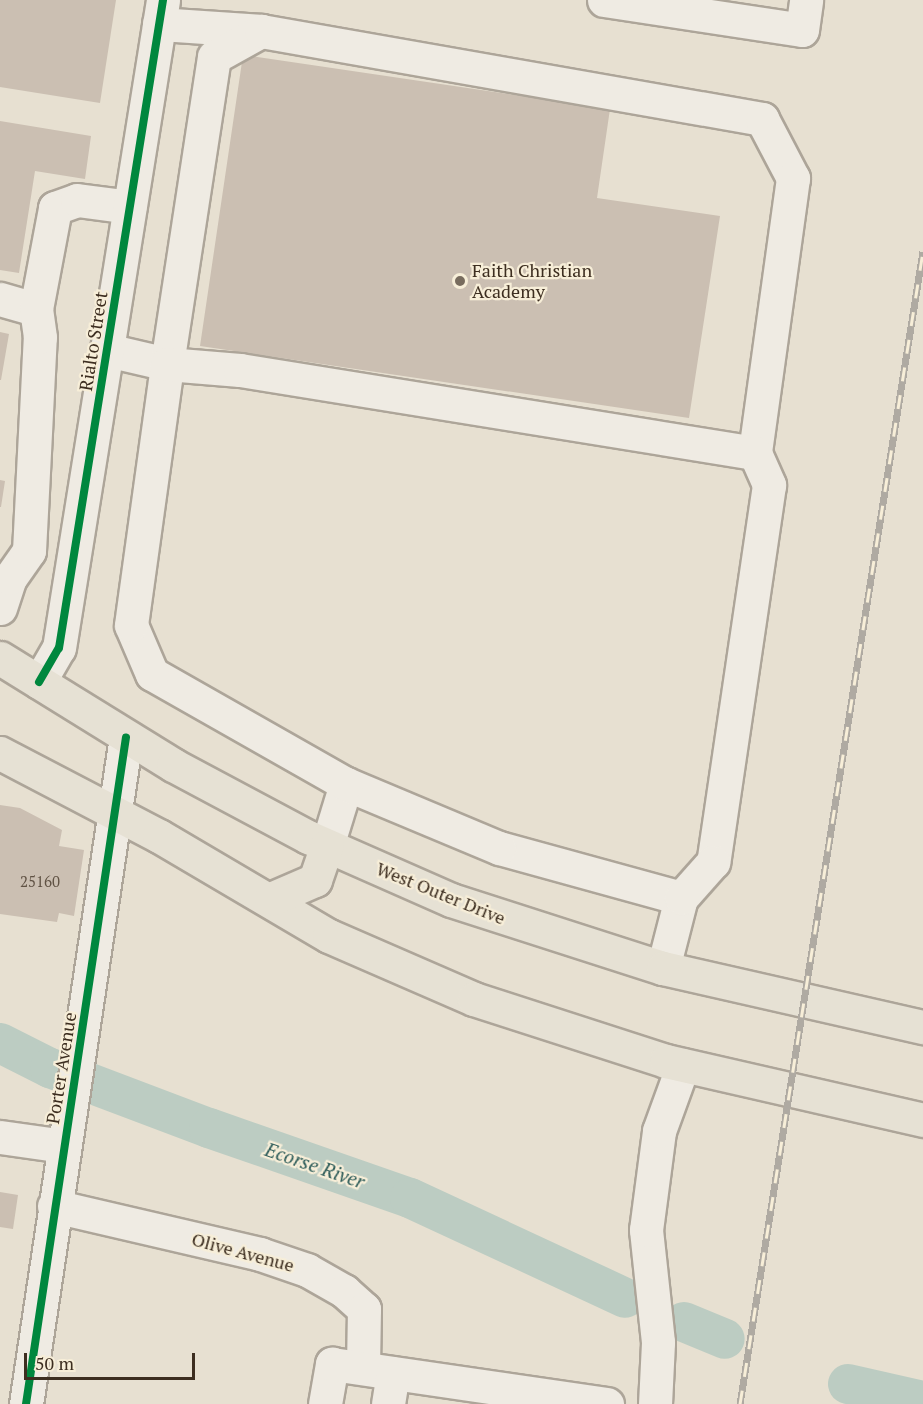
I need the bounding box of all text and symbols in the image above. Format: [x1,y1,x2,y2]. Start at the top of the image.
place label: Faith Christian Academy [472,260,592,302]
marker: Faith Christian Academy [453,274,467,288]
street label: Rialto Street [74,290,112,392]
street label: West Outer Drive [373,857,509,929]
house number: 25160 [20,873,60,891]
street label: Porter Avenue [41,1011,81,1125]
water label: Ecorse River [262,1137,368,1193]
street label: Olive Avenue [189,1228,297,1276]
scale bar [27,1341,198,1379]
text: 50 m [35,1351,74,1375]

